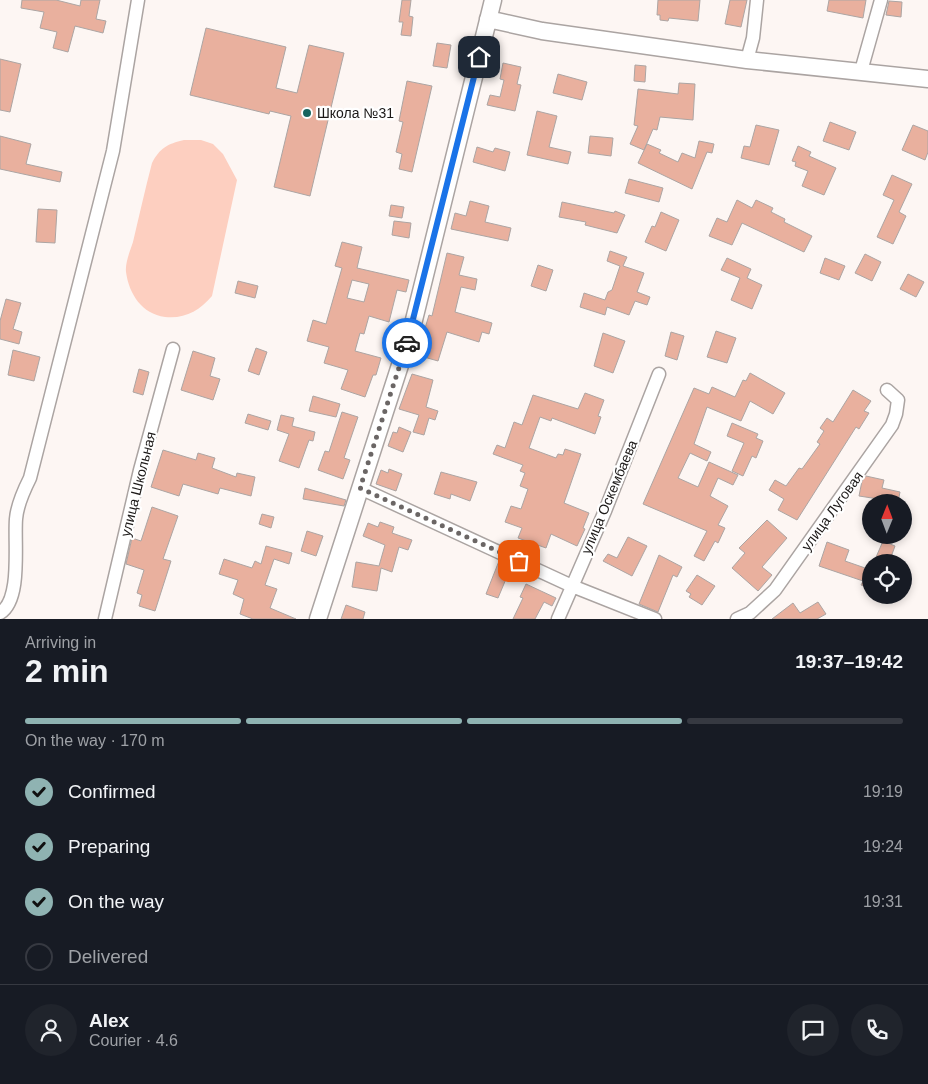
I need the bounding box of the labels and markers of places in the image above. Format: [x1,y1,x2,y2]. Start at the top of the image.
pin [458,36,500,78]
place label: Школа №31 [317,105,394,121]
marker: Школа №31 [301,107,313,119]
pin [498,540,540,582]

